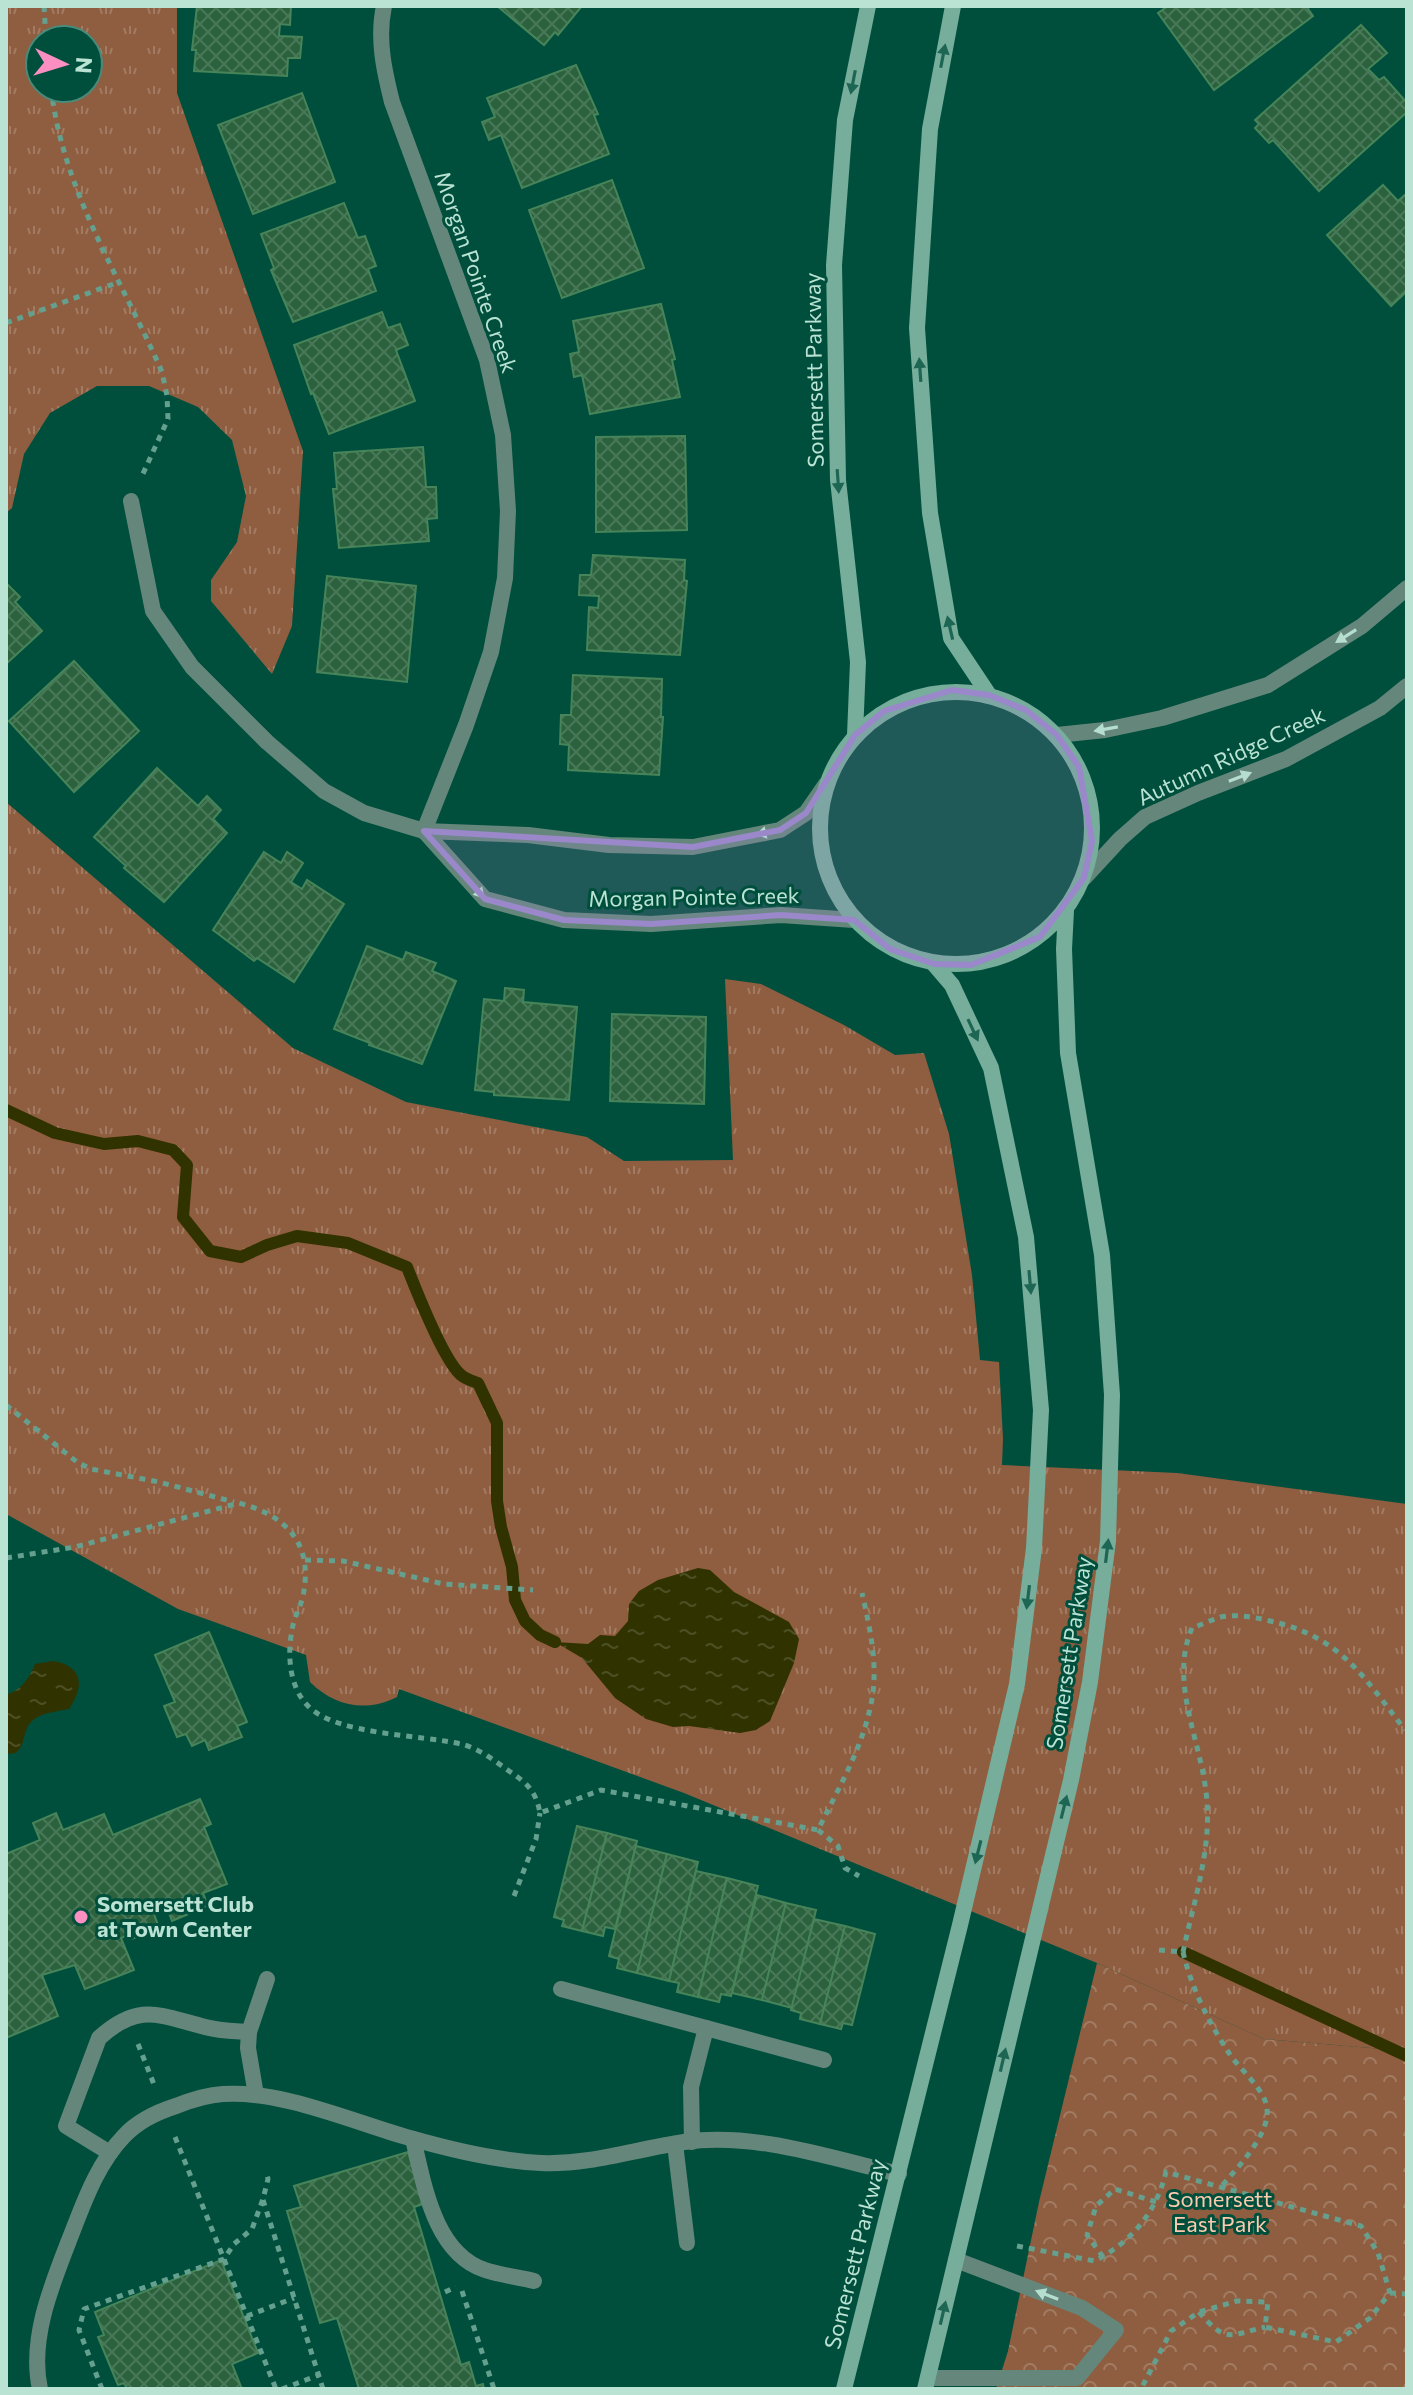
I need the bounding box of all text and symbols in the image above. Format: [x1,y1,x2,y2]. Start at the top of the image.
north arrow [24,24,104,104]
one-way arrow [938,43,950,68]
text: N [70,56,98,75]
one-way arrow [846,70,858,95]
street label: Morgan Pointe Creek [429,168,524,376]
street label: Somersett Parkway [798,272,829,468]
one-way arrow [913,357,926,382]
one-way arrow [832,469,845,494]
one-way arrow [944,615,956,640]
one-way arrow [1335,629,1357,643]
street label: Autumn Ridge Creek [1133,700,1329,811]
one-way arrow [1093,723,1118,736]
one-way arrow [1228,770,1252,783]
one-way arrow [756,826,781,838]
one-way arrow [467,879,485,899]
street label: Morgan Pointe Creek [588,881,800,912]
one-way arrow [966,1018,980,1042]
one-way arrow [1024,1270,1037,1295]
one-way arrow [1100,1538,1113,1563]
street label: Somersett Parkway [1040,1554,1097,1751]
one-way arrow [1021,1585,1034,1610]
one-way arrow [1058,1795,1070,1820]
one-way arrow [971,1840,983,1865]
place label: Somersett Club at Town Center [97,1890,254,1942]
marker: Somersett Club at Town Center [72,1908,90,1926]
one-way arrow [997,2048,1010,2073]
street label: Somersett Parkway [818,2156,891,2352]
park label: Somersett East Park [1168,2185,1272,2237]
one-way arrow [1035,2288,1059,2301]
one-way arrow [937,2301,950,2326]

